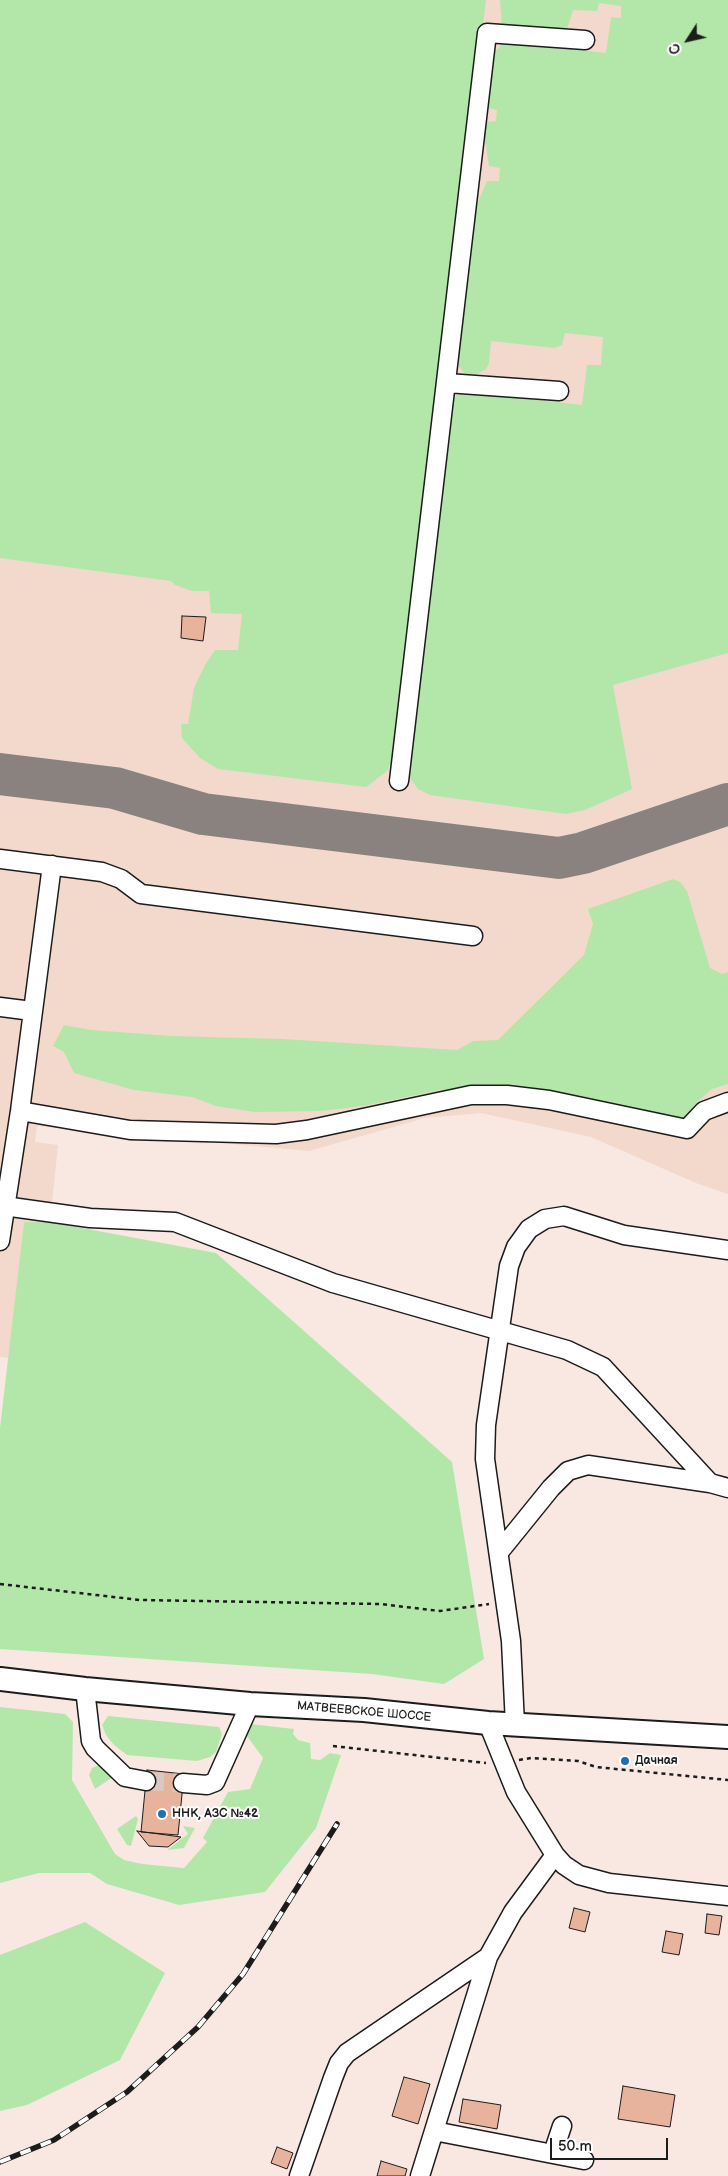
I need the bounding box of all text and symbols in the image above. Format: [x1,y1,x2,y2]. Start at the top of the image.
north arrow [663,15,713,65]
text: С [666,40,685,58]
street label: МАТВЕЕВСКОЕ ШОССЕ [296,1699,432,1725]
place label: Дачная [635,1754,678,1768]
marker: Дачная [619,1755,631,1767]
place label: ННК, АЗС №42 [172,1807,258,1821]
marker: ННК, АЗС №42 [156,1808,168,1820]
scale bar [553,2128,670,2160]
text: 50 m [558,2137,592,2156]

